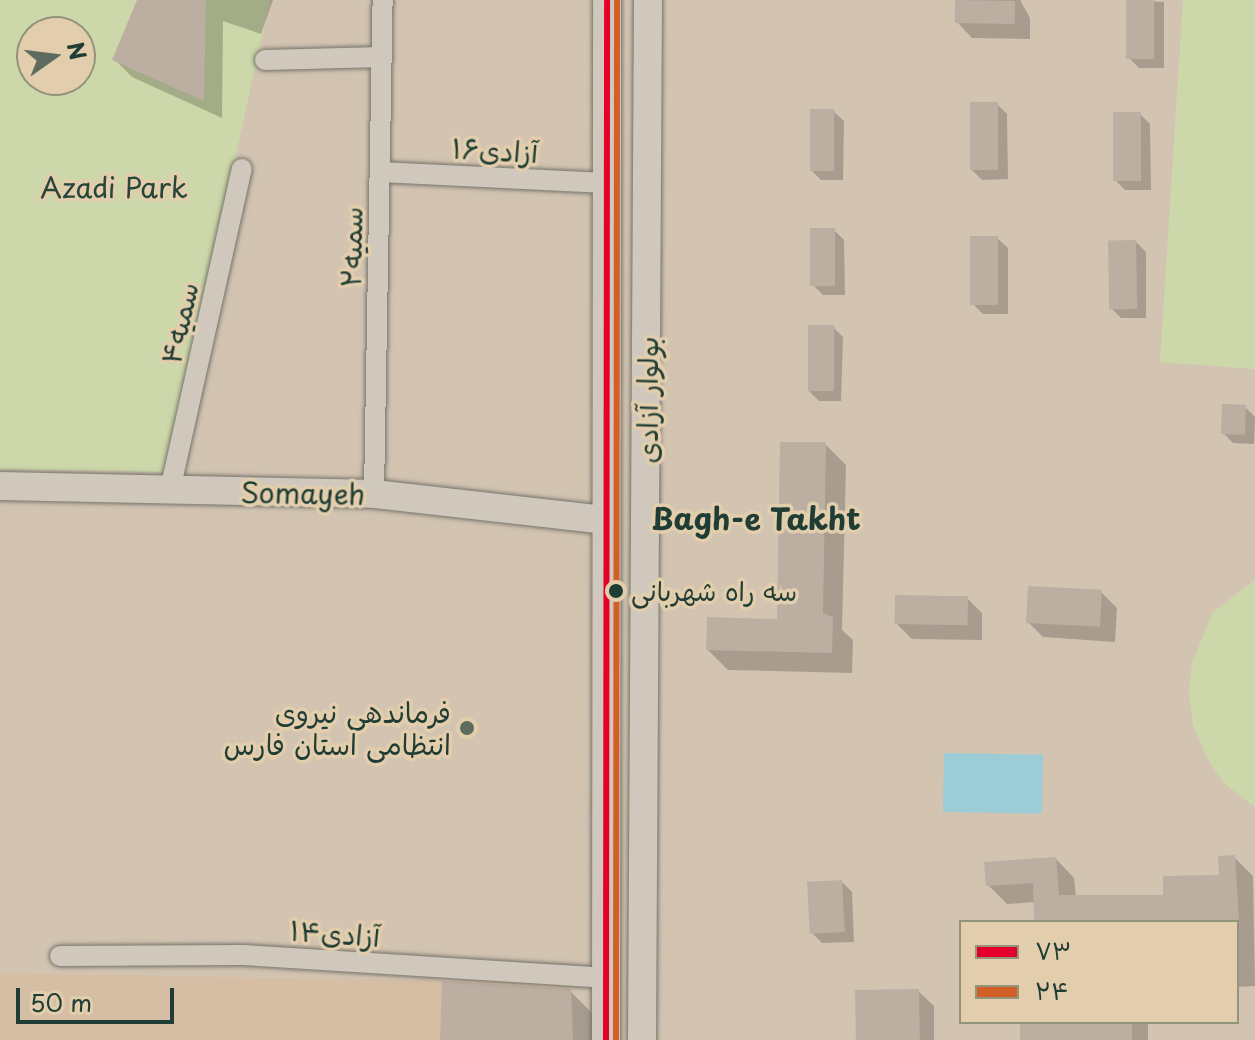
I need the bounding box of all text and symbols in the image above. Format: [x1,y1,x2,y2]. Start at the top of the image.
north arrow [16,16,96,96]
text: N [60,38,96,63]
street label: آزادی۱۶ [451,131,539,169]
park label: Azadi Park [40,170,188,204]
street label: ۲سمیه [333,206,369,288]
street label: سمیه۴ [153,279,205,367]
street label: بولوار آزادی [630,336,664,464]
street label: Somayeh [240,475,366,511]
district label: Bagh-e Takht [651,500,861,536]
place label: سه راه شهربانی [631,575,797,607]
marker: سه راه شهربانی [608,583,624,599]
place label: فرماندهی نیروی انتظامی استان فارس [224,695,451,761]
marker: فرماندهی نیروی انتظامی استان فارس [458,719,476,737]
street label: آزادی۱۴ [289,913,381,953]
legend [959,920,1239,1024]
text: ۷۳ [1035,932,1072,968]
scale bar [20,972,178,1022]
text: ۲۴ [1035,972,1069,1008]
text: 50 m [30,984,92,1020]

